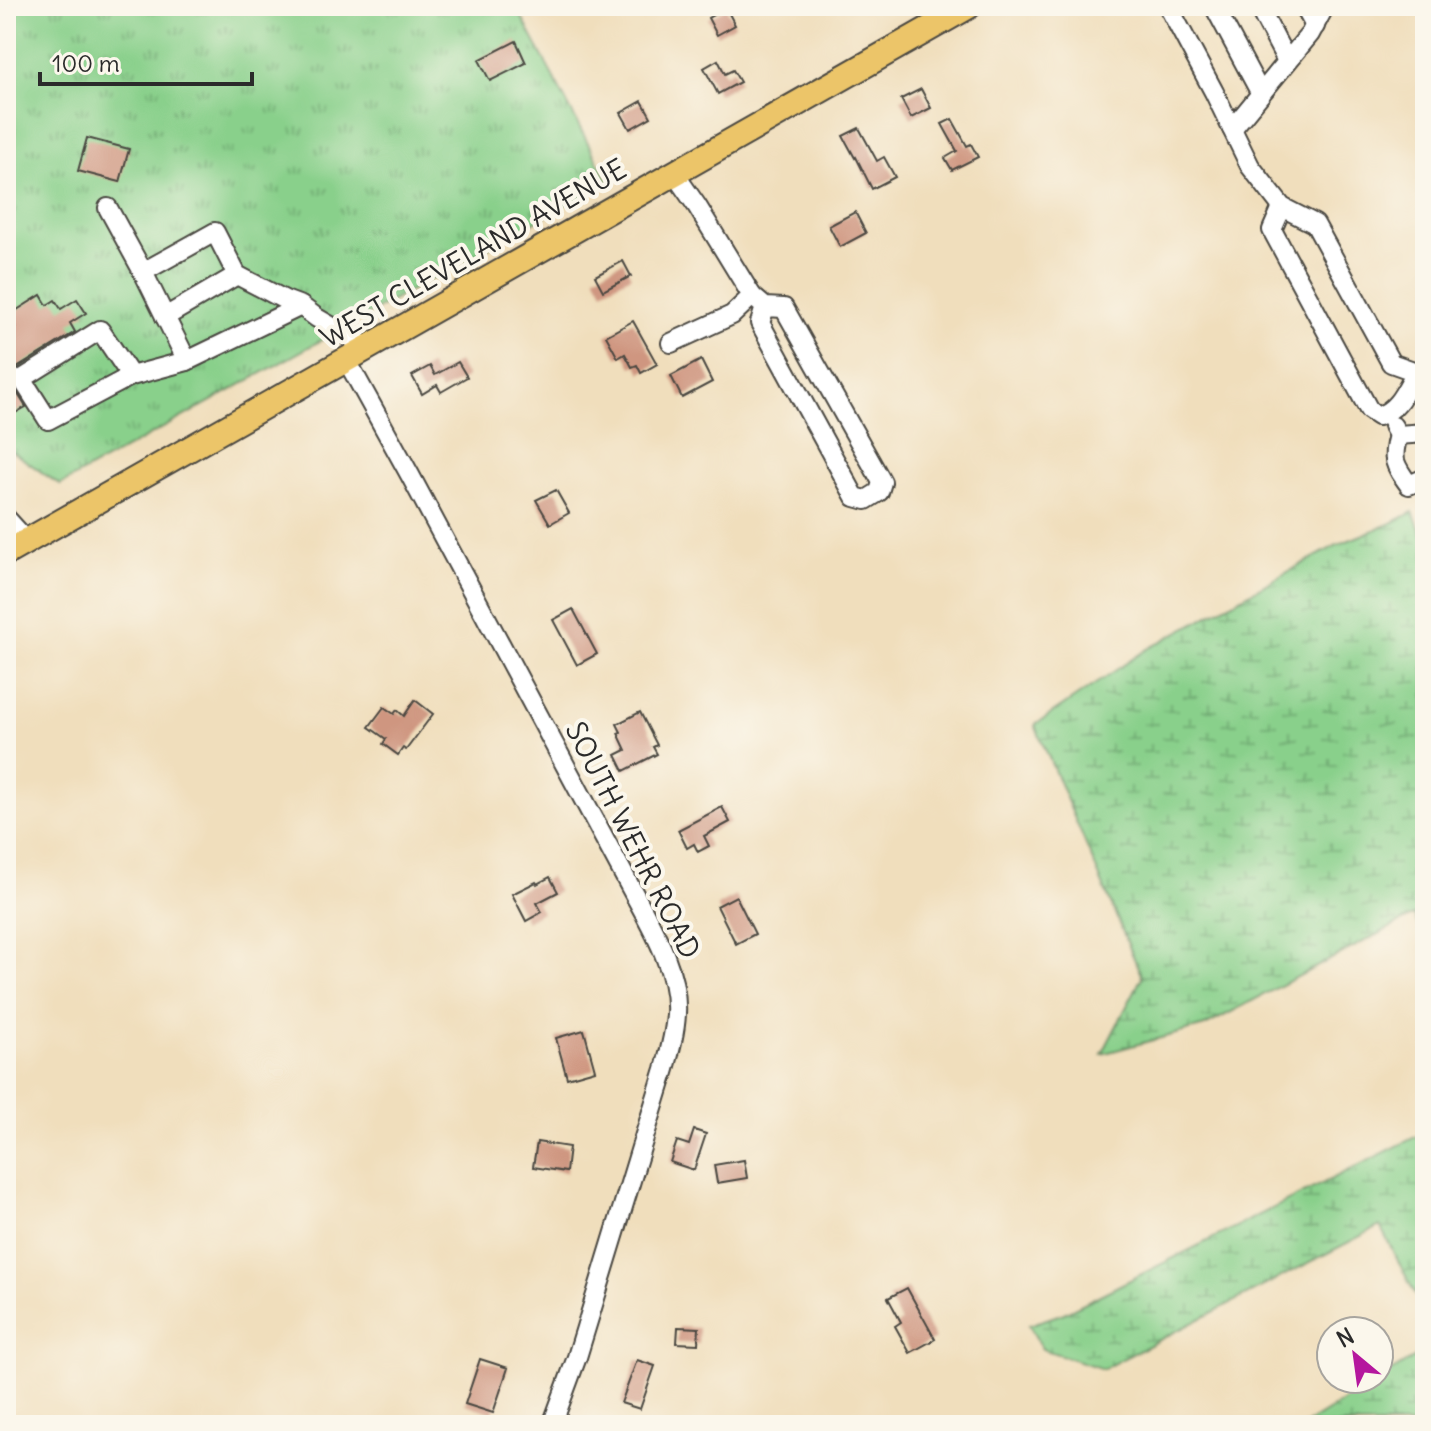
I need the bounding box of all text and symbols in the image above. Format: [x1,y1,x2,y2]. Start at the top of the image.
scale bar [40,36,252,86]
text: 100 m [52,48,120,78]
street label: WEST CLEVELAND AVENUE [313,150,633,356]
street label: SOUTH WEHR ROAD [558,715,708,965]
north arrow [1315,1315,1395,1395]
text: N [1332,1322,1359,1353]

